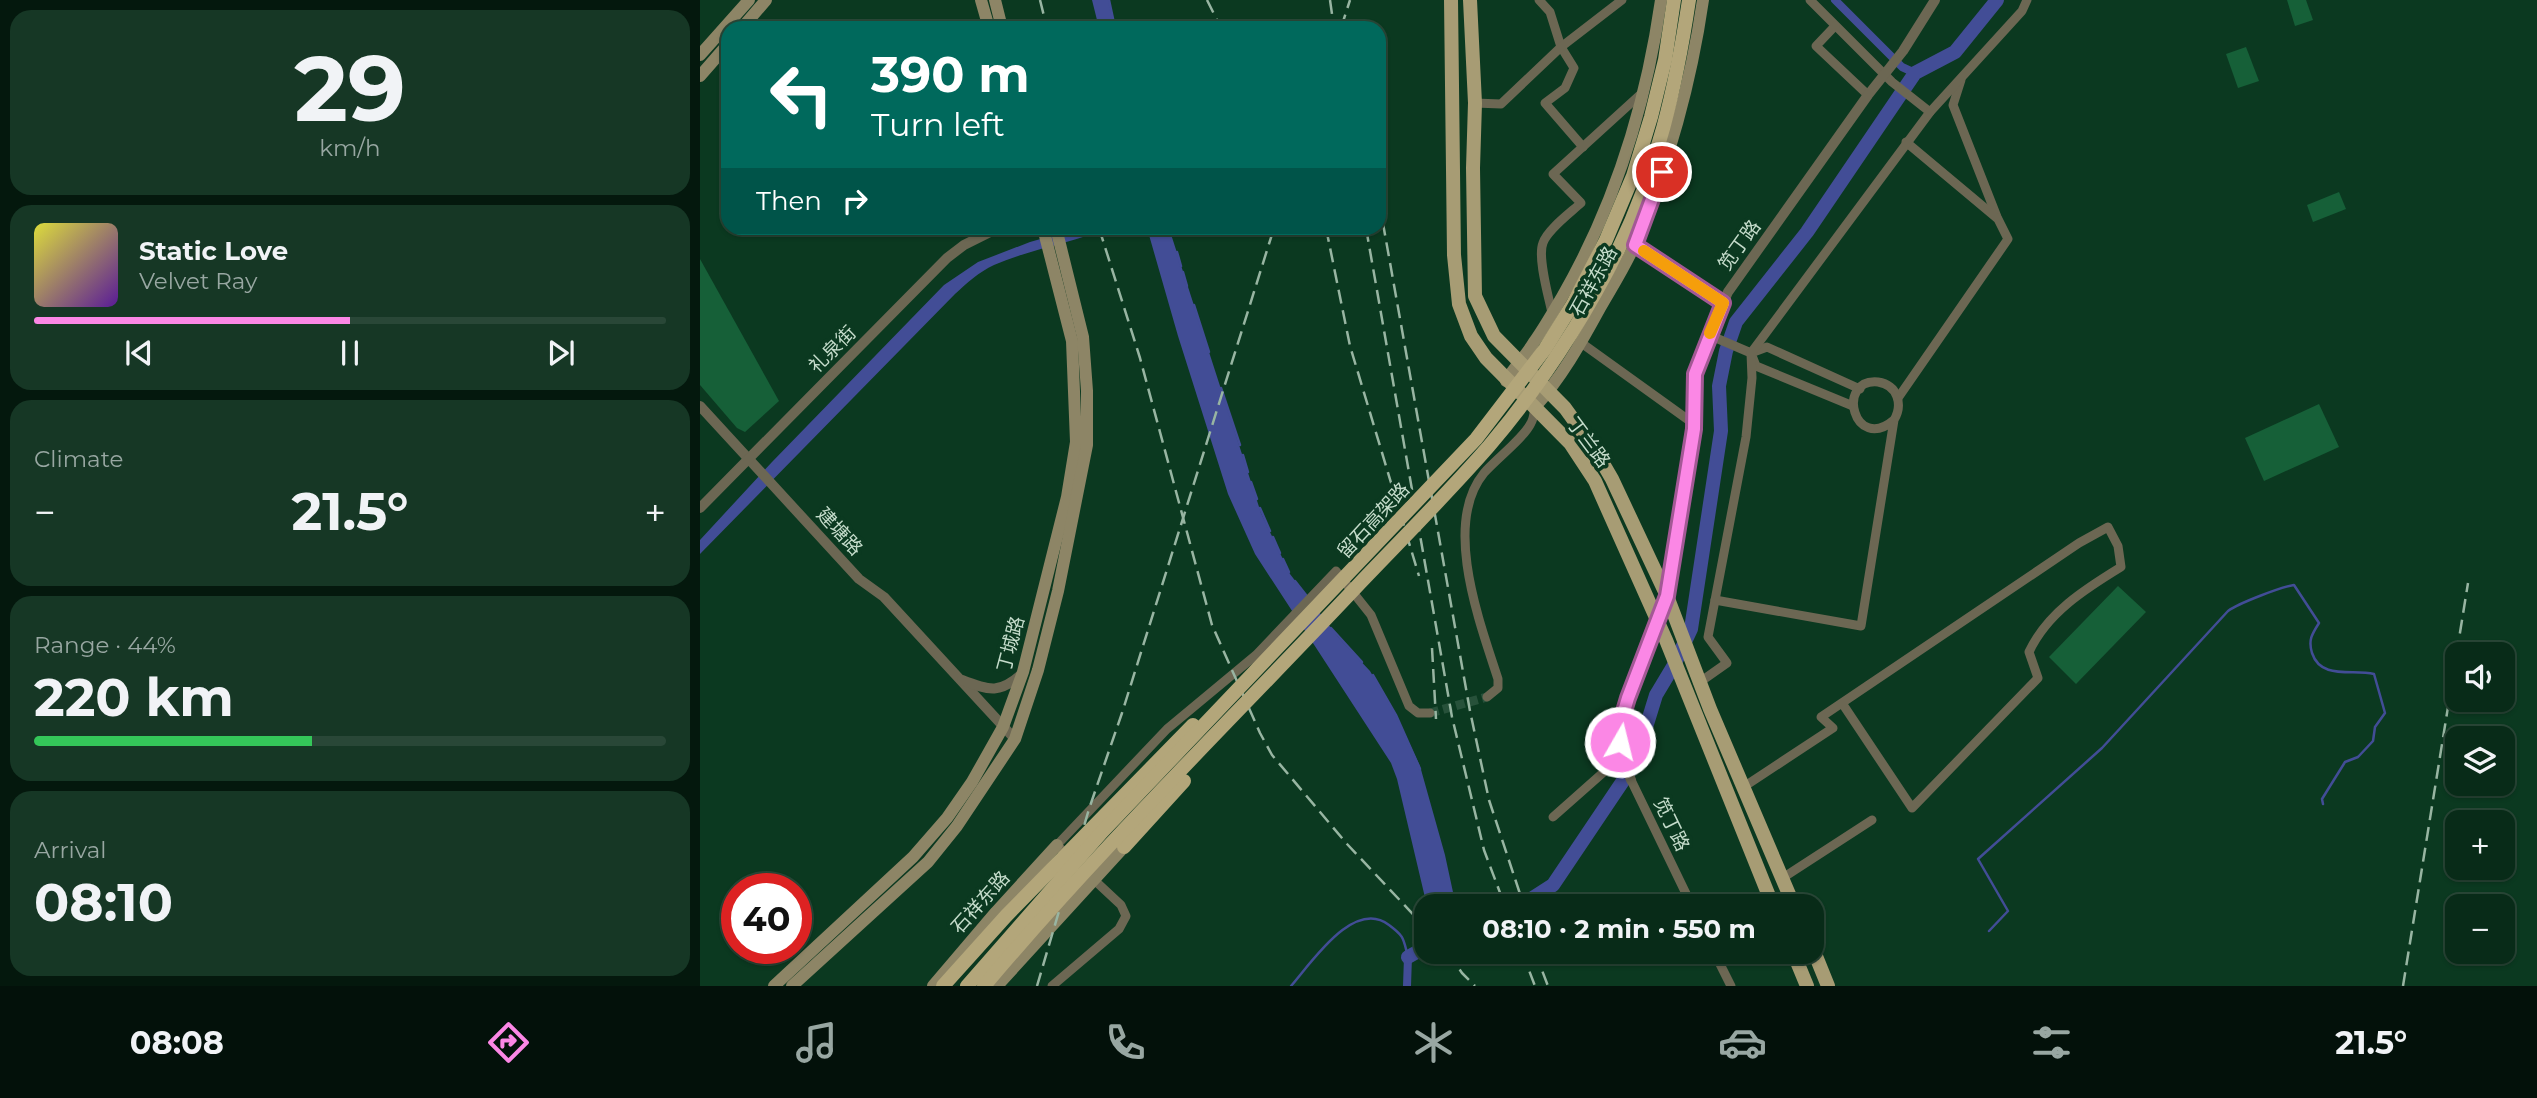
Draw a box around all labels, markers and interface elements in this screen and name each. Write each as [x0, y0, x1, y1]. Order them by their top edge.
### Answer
text: 29 [294, 33, 406, 144]
text: 390 m [871, 45, 1030, 104]
icon: left [756, 49, 847, 140]
text: Turn left [871, 105, 1005, 144]
text: km/h [319, 134, 381, 162]
pin [1632, 142, 1692, 202]
icon: arrive [1643, 153, 1681, 191]
icon: right [836, 182, 874, 220]
text: Then [756, 185, 822, 217]
street label: 笕丁路 [1713, 215, 1765, 275]
text: Static Love [139, 235, 288, 267]
street label: 石祥东路 [1565, 242, 1622, 320]
text: Velvet Ray [139, 267, 257, 295]
street label: 礼泉街 [804, 321, 861, 378]
icon: previous [120, 334, 158, 372]
icon: pause [331, 334, 369, 372]
icon: next [542, 334, 580, 372]
street label: 丁兰路 [1562, 413, 1615, 472]
text: Climate [34, 445, 123, 473]
street label: 留石高架路 [1333, 478, 1414, 563]
text: 21.5° [291, 480, 409, 543]
text: − [34, 489, 56, 536]
text: + [644, 489, 666, 536]
street label: 建塘路 [812, 503, 867, 560]
street label: 丁城路 [992, 614, 1029, 675]
text: Range · 44% [34, 631, 176, 659]
map controls [2445, 642, 2515, 964]
button: sound [2445, 642, 2515, 712]
text: 220 km [34, 666, 234, 729]
position arrow [1583, 705, 1657, 779]
button: layers [2445, 726, 2515, 796]
street label: 笕丁路 [1649, 794, 1694, 855]
button: + [2445, 810, 2515, 880]
text: Arrival [34, 836, 107, 864]
street label: 石祥东路 [946, 866, 1014, 938]
text: 08:10 [34, 871, 173, 934]
speed limit sign: 40 [721, 873, 812, 964]
button: − [2445, 894, 2515, 964]
text: 08:10 · 2 min · 550 m [1482, 913, 1756, 945]
icon: directions [484, 1018, 533, 1067]
icon: music [792, 1018, 841, 1067]
icon: phone [1101, 1018, 1150, 1067]
icon: climate [1409, 1018, 1458, 1067]
icon: car [1718, 1018, 1767, 1067]
icon: filters [2027, 1018, 2076, 1067]
text: 08:08 [130, 1023, 224, 1062]
text: 21.5° [2335, 1023, 2407, 1062]

